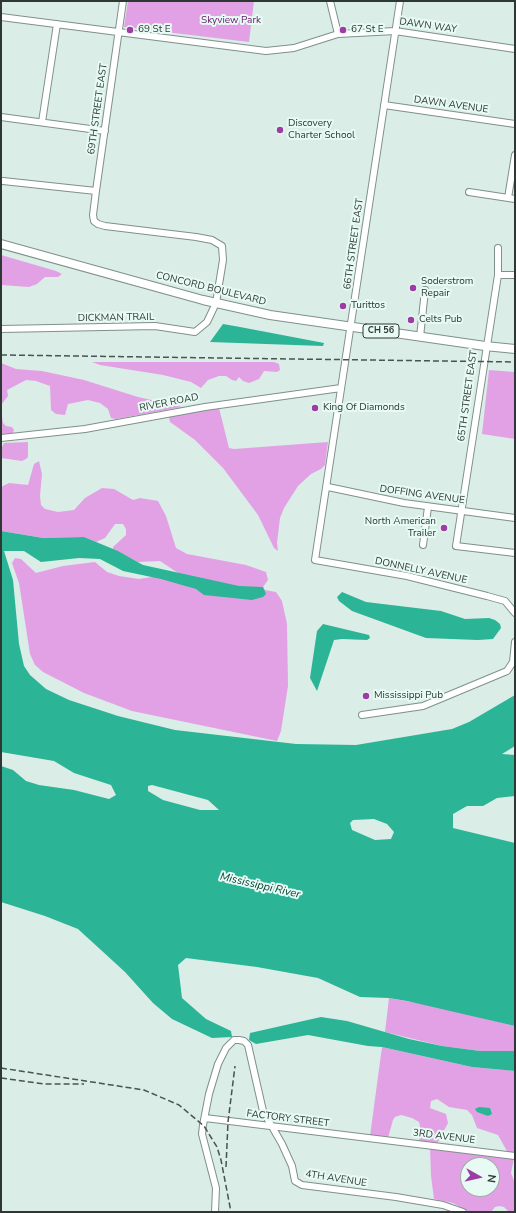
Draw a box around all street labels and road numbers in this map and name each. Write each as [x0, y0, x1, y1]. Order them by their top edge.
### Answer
street label: DAWN WAY [398, 16, 458, 36]
street label: 69TH STREET EAST [86, 63, 110, 155]
street label: DAWN AVENUE [413, 94, 489, 116]
street label: 66TH STREET EAST [342, 198, 366, 290]
street label: CONCORD BOULEVARD [155, 269, 267, 309]
street label: DICKMAN TRAIL [78, 311, 154, 325]
road number: CH 56 [363, 324, 399, 338]
street label: 65TH STREET EAST [456, 350, 480, 442]
street label: RIVER ROAD [138, 391, 200, 415]
street label: DOFFING AVENUE [379, 483, 465, 507]
street label: DONNELLY AVENUE [374, 555, 468, 587]
street label: FACTORY STREET [246, 1108, 330, 1130]
street label: 3RD AVENUE [412, 1127, 476, 1147]
street label: 4TH AVENUE [304, 1168, 368, 1190]

